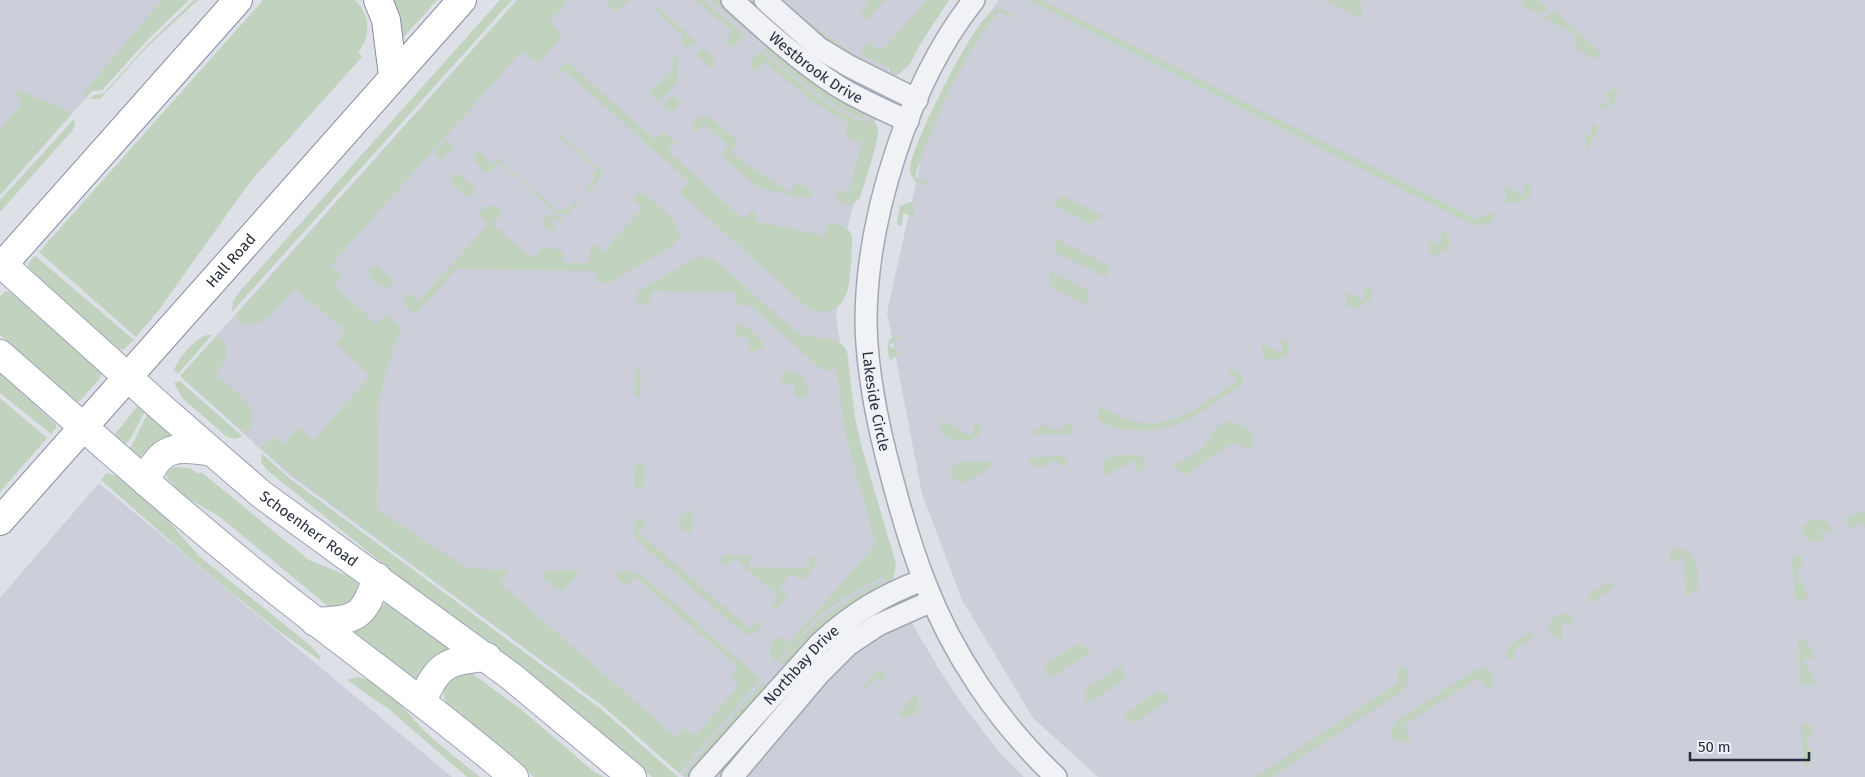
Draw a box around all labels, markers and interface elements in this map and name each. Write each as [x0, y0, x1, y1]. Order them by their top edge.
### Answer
street label: Westbrook Drive [765, 28, 866, 107]
street label: Hall Road [202, 230, 259, 291]
street label: Lakeside Circle [858, 351, 894, 453]
street label: Schoenherr Road [256, 487, 361, 571]
street label: Northbay Drive [760, 622, 843, 709]
scale bar [1690, 730, 1809, 762]
text: 50 m [1698, 738, 1731, 756]

